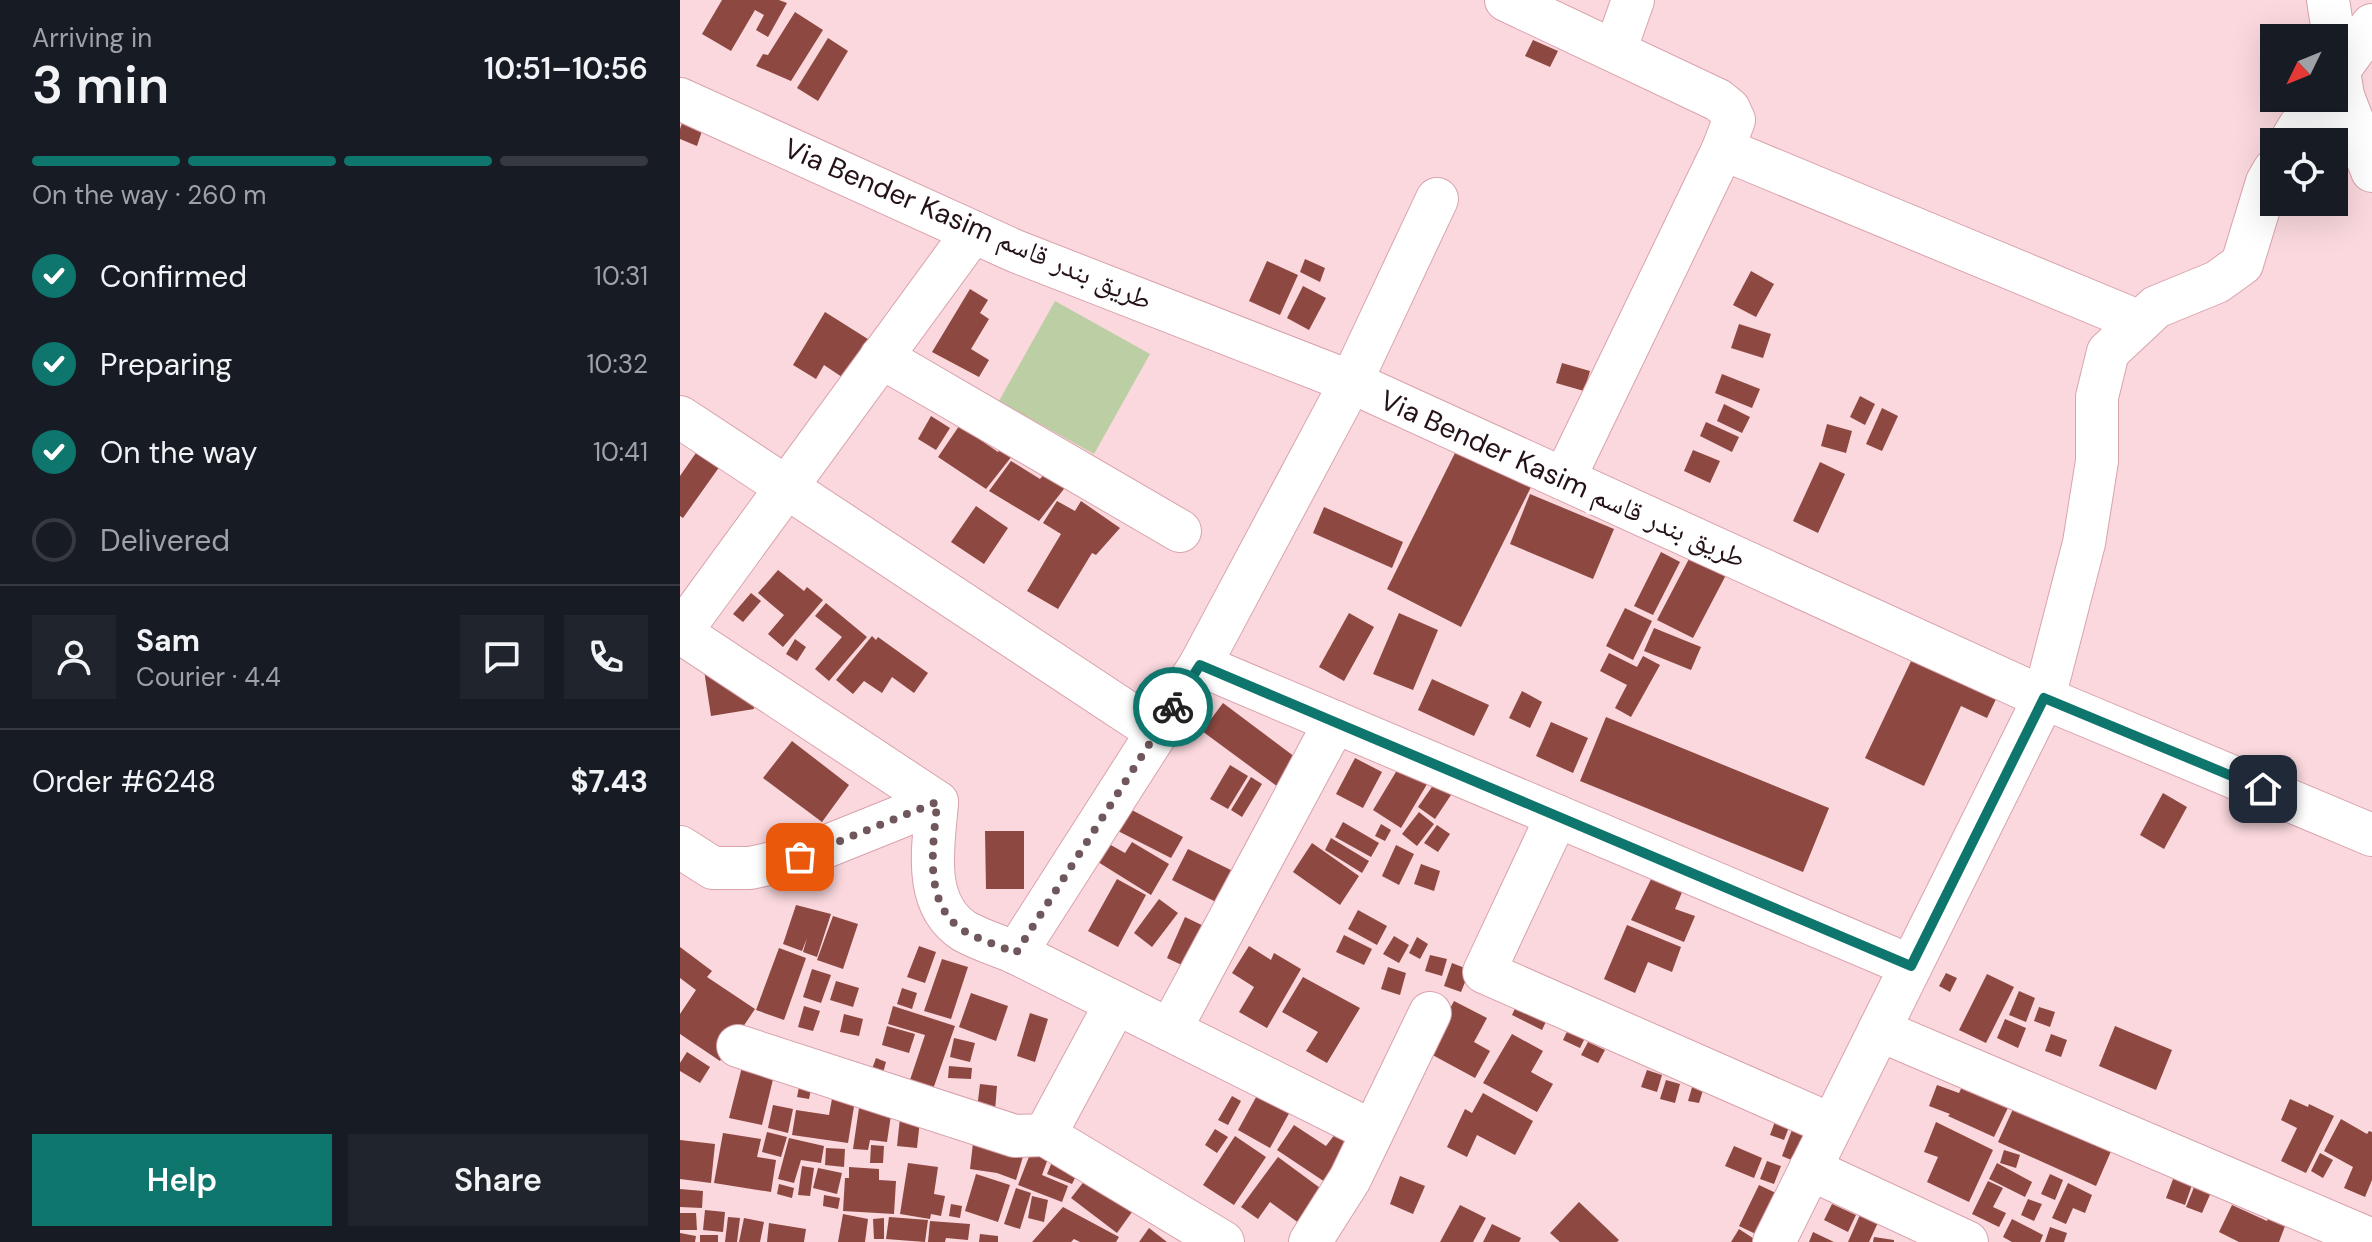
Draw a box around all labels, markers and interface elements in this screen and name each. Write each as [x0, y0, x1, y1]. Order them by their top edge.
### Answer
text: Arriving in [32, 21, 152, 55]
north arrow [2260, 24, 2348, 112]
map controls [2260, 24, 2348, 216]
text: 10:51–10:56 [484, 49, 648, 88]
text: 3 min [32, 51, 169, 119]
button: locate [2260, 128, 2348, 216]
street label: Via Bender Kasim طريق بندر قاسم [778, 129, 1158, 319]
text: On the way · 260 m [32, 178, 267, 212]
icon: check [32, 254, 76, 298]
text: Confirmed [100, 257, 247, 296]
text: 10:31 [594, 259, 648, 293]
icon: check [32, 342, 76, 386]
text: Preparing [100, 345, 232, 384]
text: 10:32 [587, 347, 648, 381]
street label: Via Bender Kasim طريق بندر قاسم [1374, 381, 1752, 577]
icon: check [32, 430, 76, 474]
text: On the way [100, 433, 257, 472]
text: 10:41 [593, 435, 648, 469]
text: Delivered [100, 521, 230, 560]
button: person [32, 615, 116, 699]
button: chat [460, 615, 544, 699]
button: phone [564, 615, 648, 699]
text: Sam [136, 621, 200, 660]
text: Courier · 4.4 [136, 660, 281, 694]
courier [1133, 667, 1213, 747]
icon: bike [1151, 685, 1195, 729]
pin [2229, 755, 2297, 823]
text: Order #6248 [32, 762, 216, 801]
text: $7.43 [570, 762, 648, 801]
icon: home [2241, 767, 2285, 811]
pin [766, 823, 834, 891]
icon: bag [778, 835, 822, 879]
button: Help [32, 1134, 332, 1226]
button: Share [348, 1134, 648, 1226]

